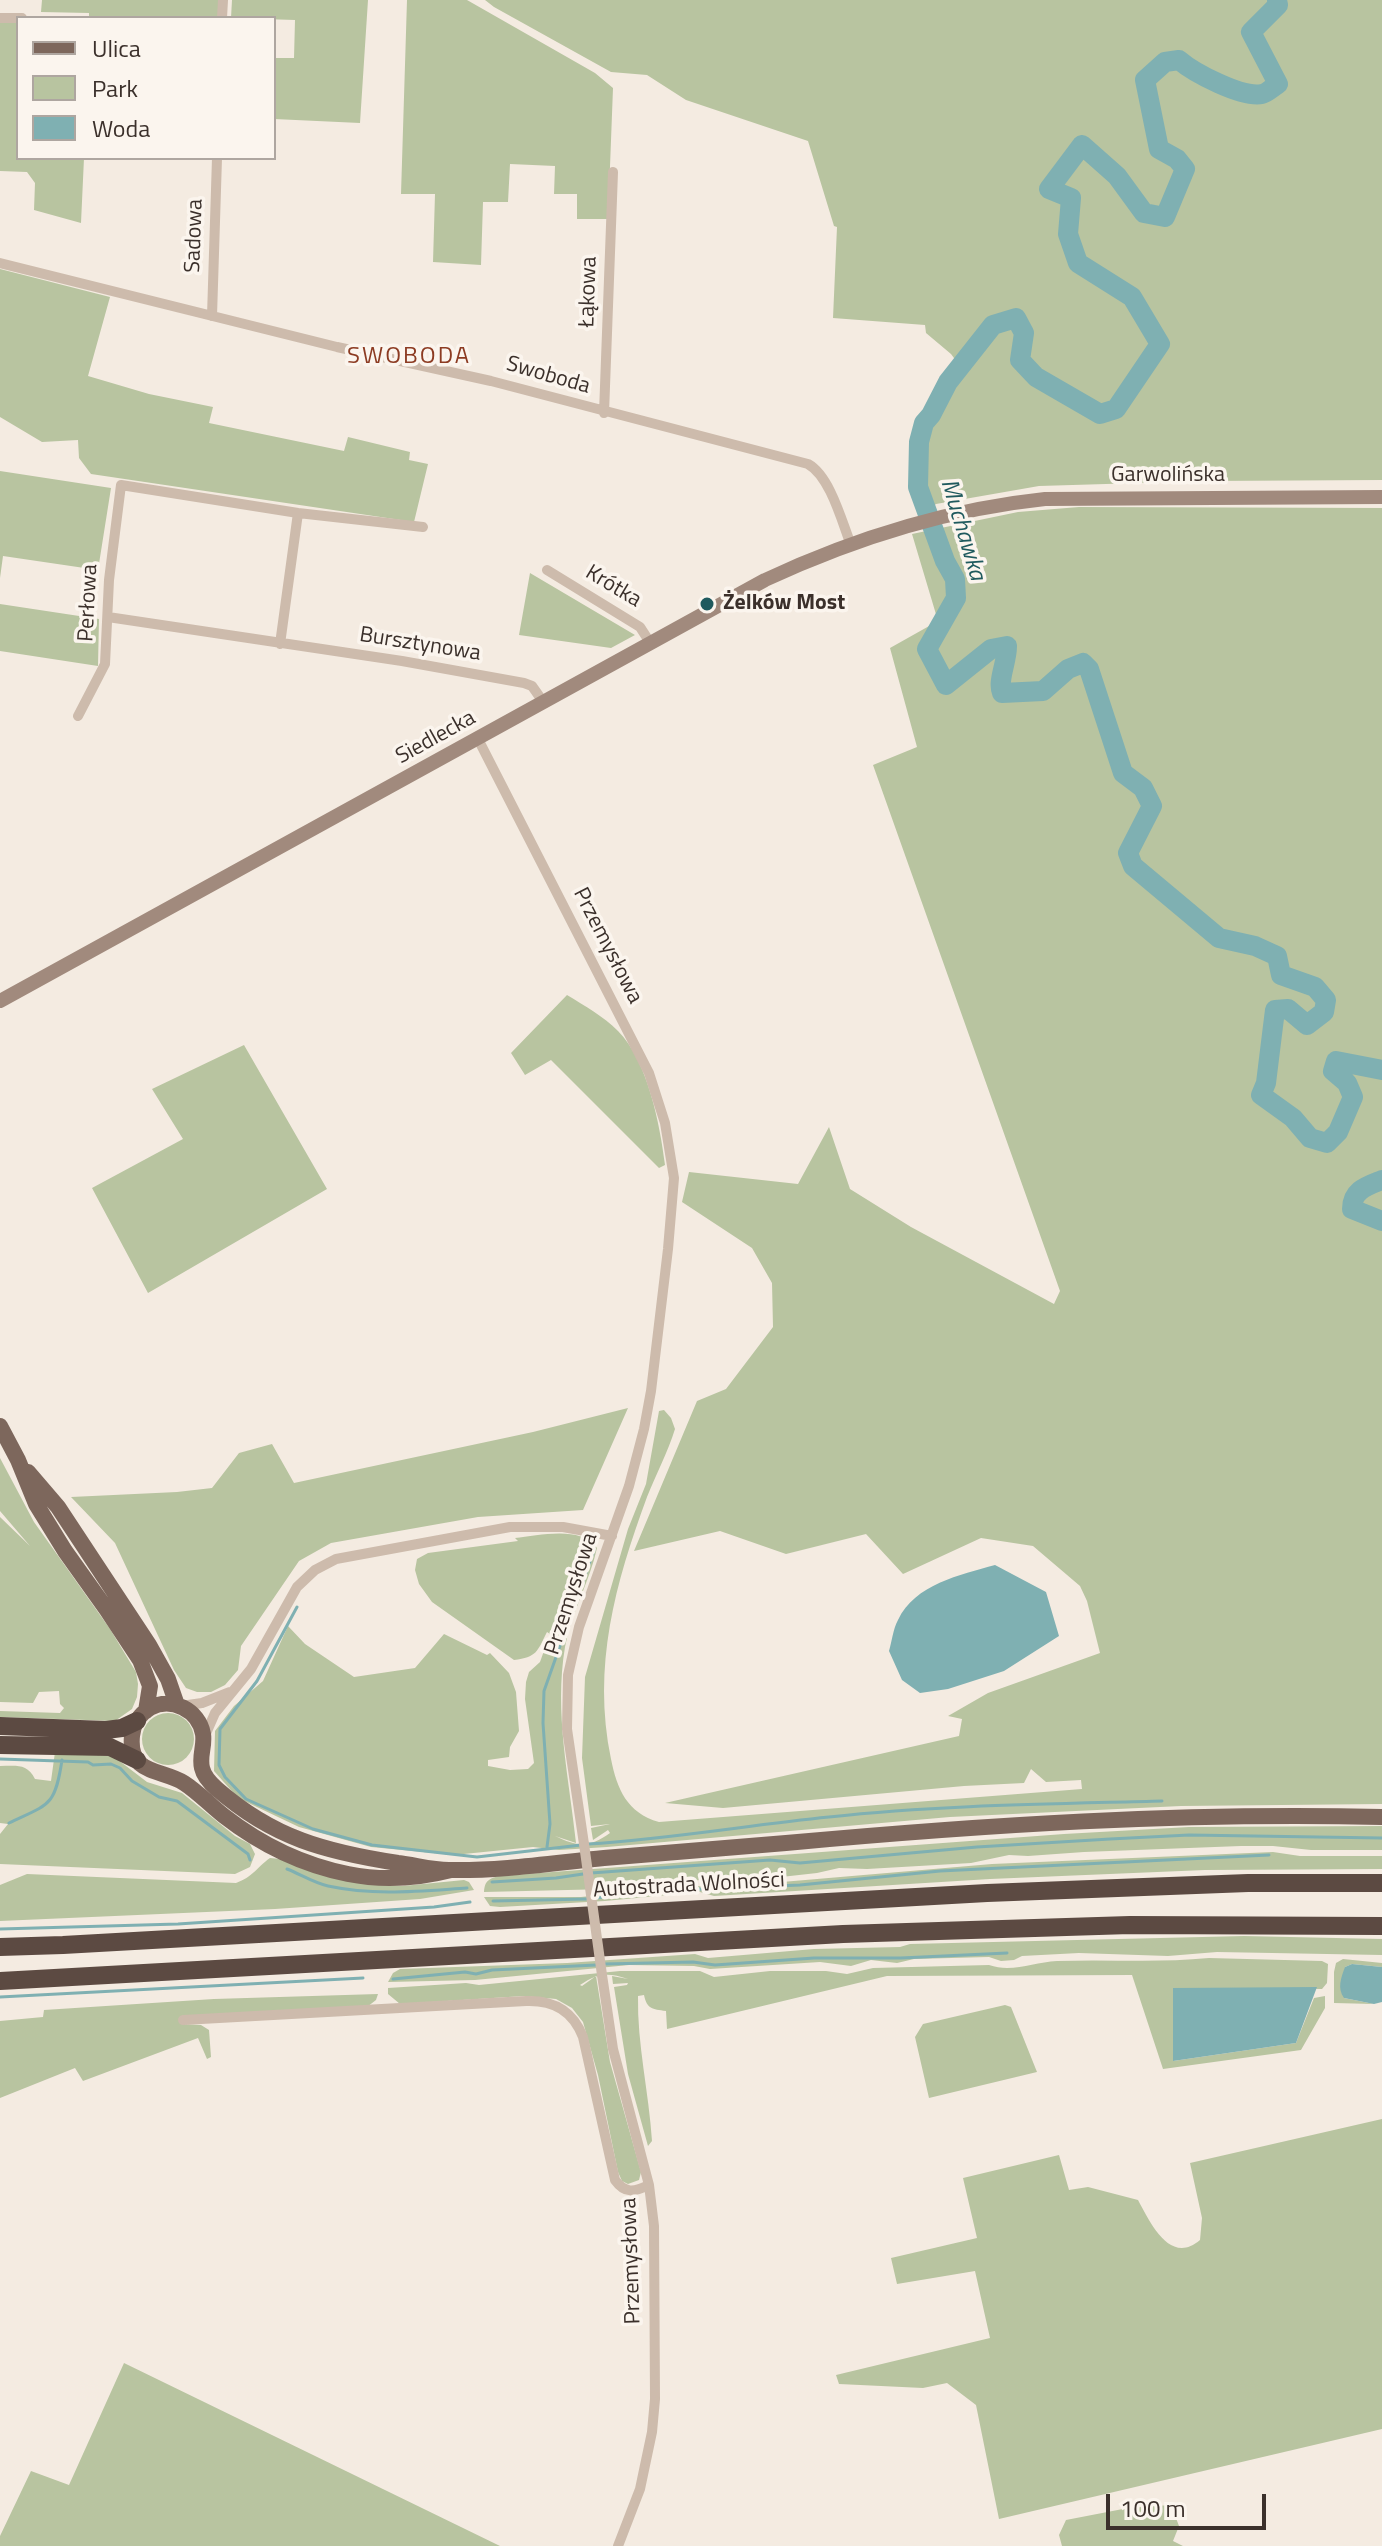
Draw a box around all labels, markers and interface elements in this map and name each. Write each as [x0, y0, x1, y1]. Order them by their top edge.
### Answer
legend [16, 16, 276, 160]
text: Ulica [92, 30, 141, 66]
text: Park [92, 70, 138, 106]
text: Woda [92, 110, 150, 146]
street label: Sadowa [181, 199, 209, 273]
street label: Łąkowa [575, 256, 603, 328]
district label: SWOBODA [347, 343, 471, 371]
street label: Swoboda [503, 351, 593, 401]
street label: Garwolińska [1111, 463, 1225, 489]
water label: Muchawka [933, 476, 991, 584]
street label: Krótka [580, 560, 646, 614]
street label: Perłowa [74, 564, 104, 642]
place label: Żelków Most [723, 591, 845, 617]
marker: Żelków Most [698, 595, 716, 613]
street label: Bursztynowa [357, 622, 483, 668]
street label: Siedlecka [392, 705, 480, 771]
street label: Przemysłowa [566, 884, 648, 1008]
street label: Przemysłowa [540, 1530, 604, 1658]
street label: Autostrada Wolności [592, 1868, 786, 1904]
street label: Przemysłowa [617, 2197, 647, 2325]
scale bar [1110, 2478, 1270, 2528]
text: 100 m [1120, 2490, 1186, 2526]

